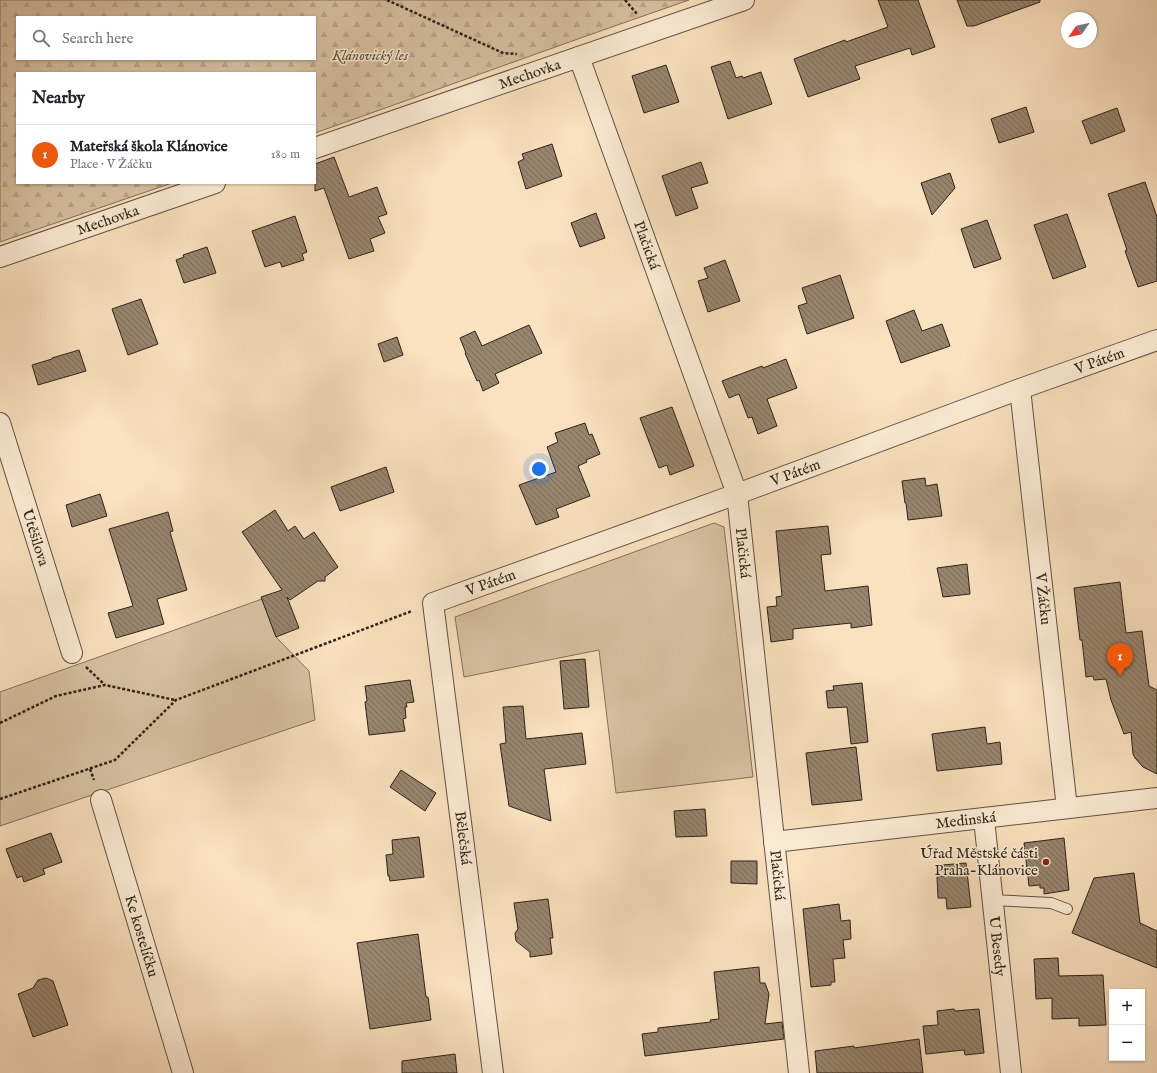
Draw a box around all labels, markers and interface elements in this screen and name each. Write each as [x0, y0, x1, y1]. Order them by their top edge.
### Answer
north arrow [1061, 12, 1097, 48]
search box [16, 16, 316, 60]
icon: search [30, 27, 52, 49]
text: Search here [62, 29, 133, 48]
park label: Klánovický les [331, 46, 409, 65]
street label: Mechovka [496, 54, 564, 93]
text: Nearby [32, 88, 85, 109]
text: Mateřská škola Klánovice [70, 137, 228, 156]
text: 1 [43, 146, 47, 163]
text: 180 m [271, 146, 300, 163]
text: Place · V Žáčku [70, 156, 152, 173]
street label: Mechovka [74, 200, 142, 239]
street label: Plačická [629, 218, 665, 273]
street label: V Pátém [1071, 343, 1127, 379]
street label: V Pátém [767, 454, 823, 491]
your location [529, 459, 549, 479]
street label: Utěšilova [18, 507, 54, 569]
street label: Plačická [731, 527, 756, 580]
street label: V Pátém [462, 565, 519, 600]
street label: V Žáčku [1031, 571, 1056, 626]
pin: 1 [1107, 643, 1133, 676]
street label: Medinská [935, 807, 997, 833]
street label: Bělečská [450, 810, 476, 866]
place label: Úřad Městské části Praha-Klánovice [920, 844, 1038, 880]
street label: Plačická [766, 849, 790, 902]
marker: Úřad Městské části Praha-Klánovice [1041, 857, 1051, 867]
street label: Ke kostelíčku [121, 893, 163, 979]
street label: U Besedy [985, 915, 1010, 978]
map controls [1109, 989, 1145, 1061]
button: + [1109, 989, 1145, 1025]
button: − [1109, 1025, 1145, 1061]

